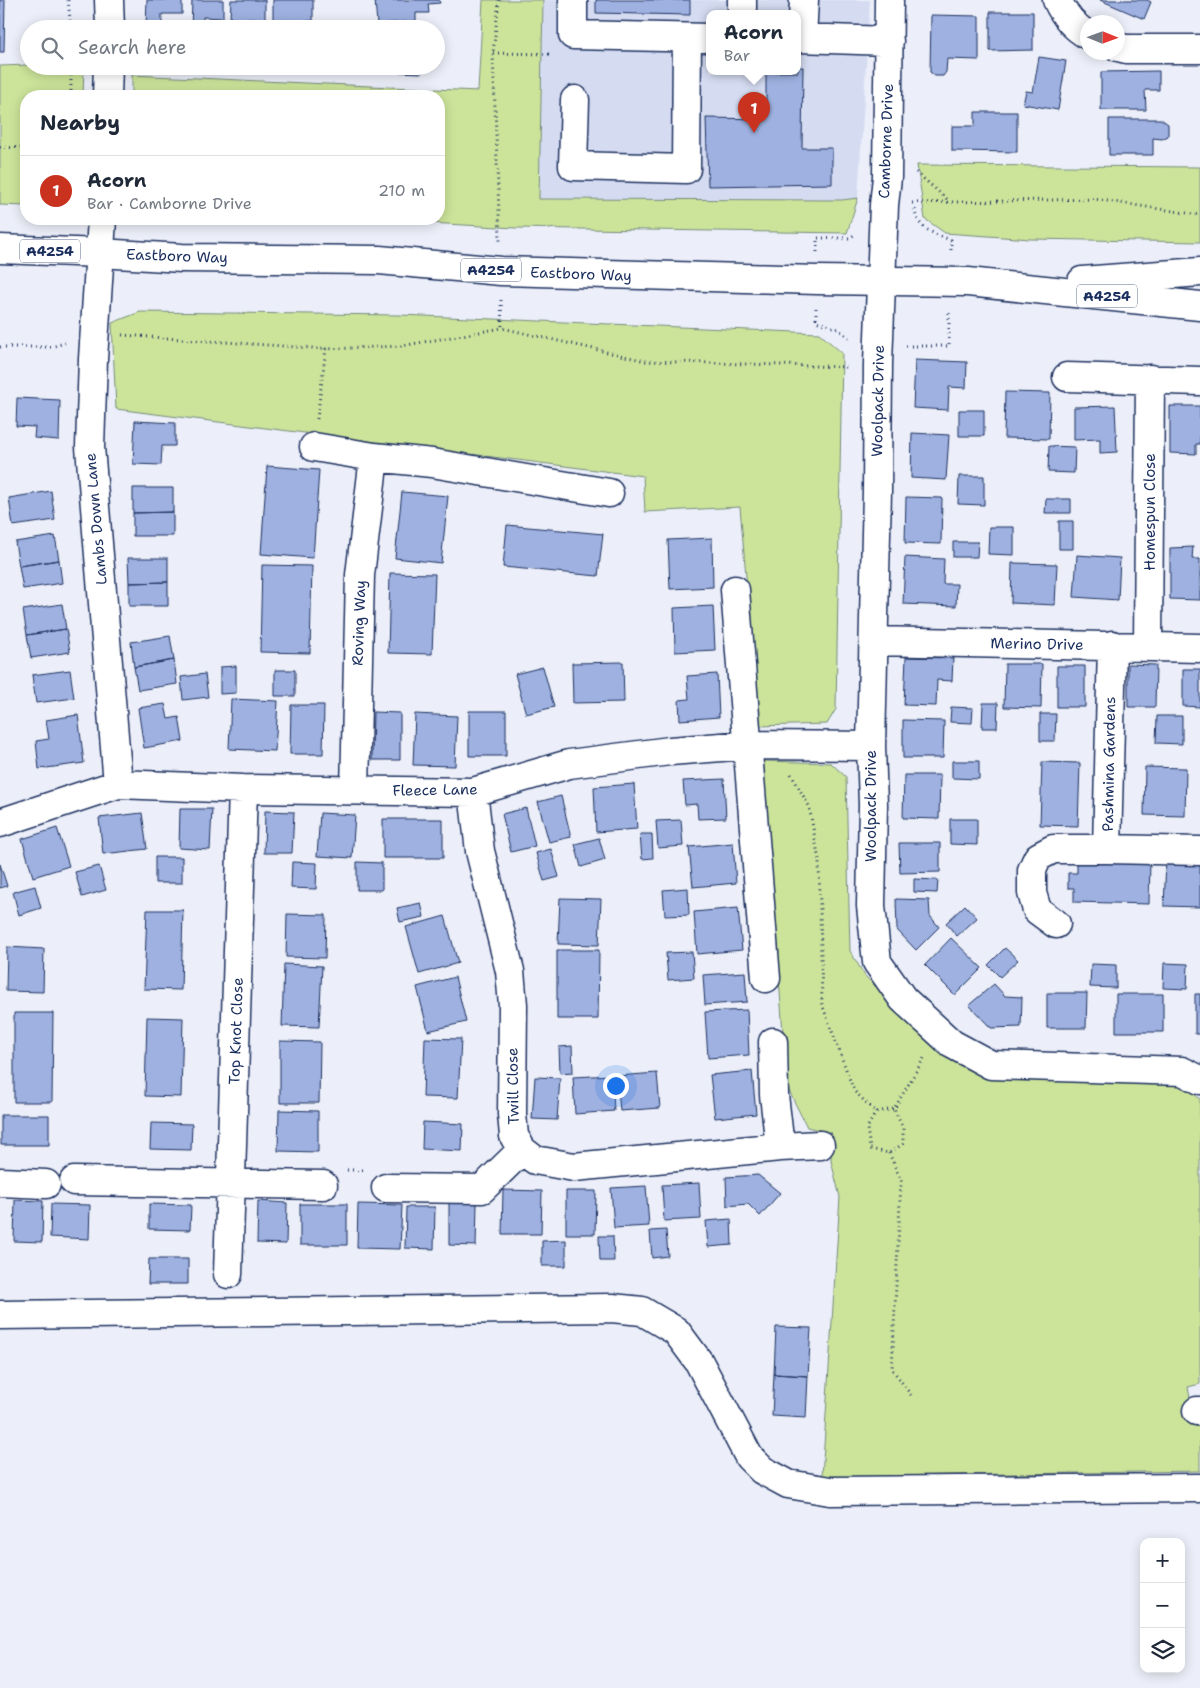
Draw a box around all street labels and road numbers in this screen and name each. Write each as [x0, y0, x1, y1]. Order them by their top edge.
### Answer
street label: Camborne Drive [874, 83, 898, 199]
road number: A4254 [20, 240, 80, 262]
street label: Eastboro Way [126, 244, 228, 268]
road number: A4254 [461, 258, 521, 282]
street label: Eastboro Way [530, 262, 632, 286]
road number: A4254 [1077, 284, 1137, 308]
street label: Woolpack Drive [867, 345, 889, 457]
street label: Lambs Down Lane [80, 452, 112, 586]
street label: Homespun Close [1140, 453, 1160, 571]
street label: Roving Way [348, 580, 370, 666]
street label: Merino Drive [990, 633, 1084, 655]
street label: Pashmina Gardens [1098, 696, 1120, 832]
street label: Woolpack Drive [861, 750, 881, 862]
street label: Fleece Lane [392, 779, 478, 801]
street label: Top Knot Close [224, 977, 248, 1085]
street label: Twill Close [502, 1047, 524, 1125]

